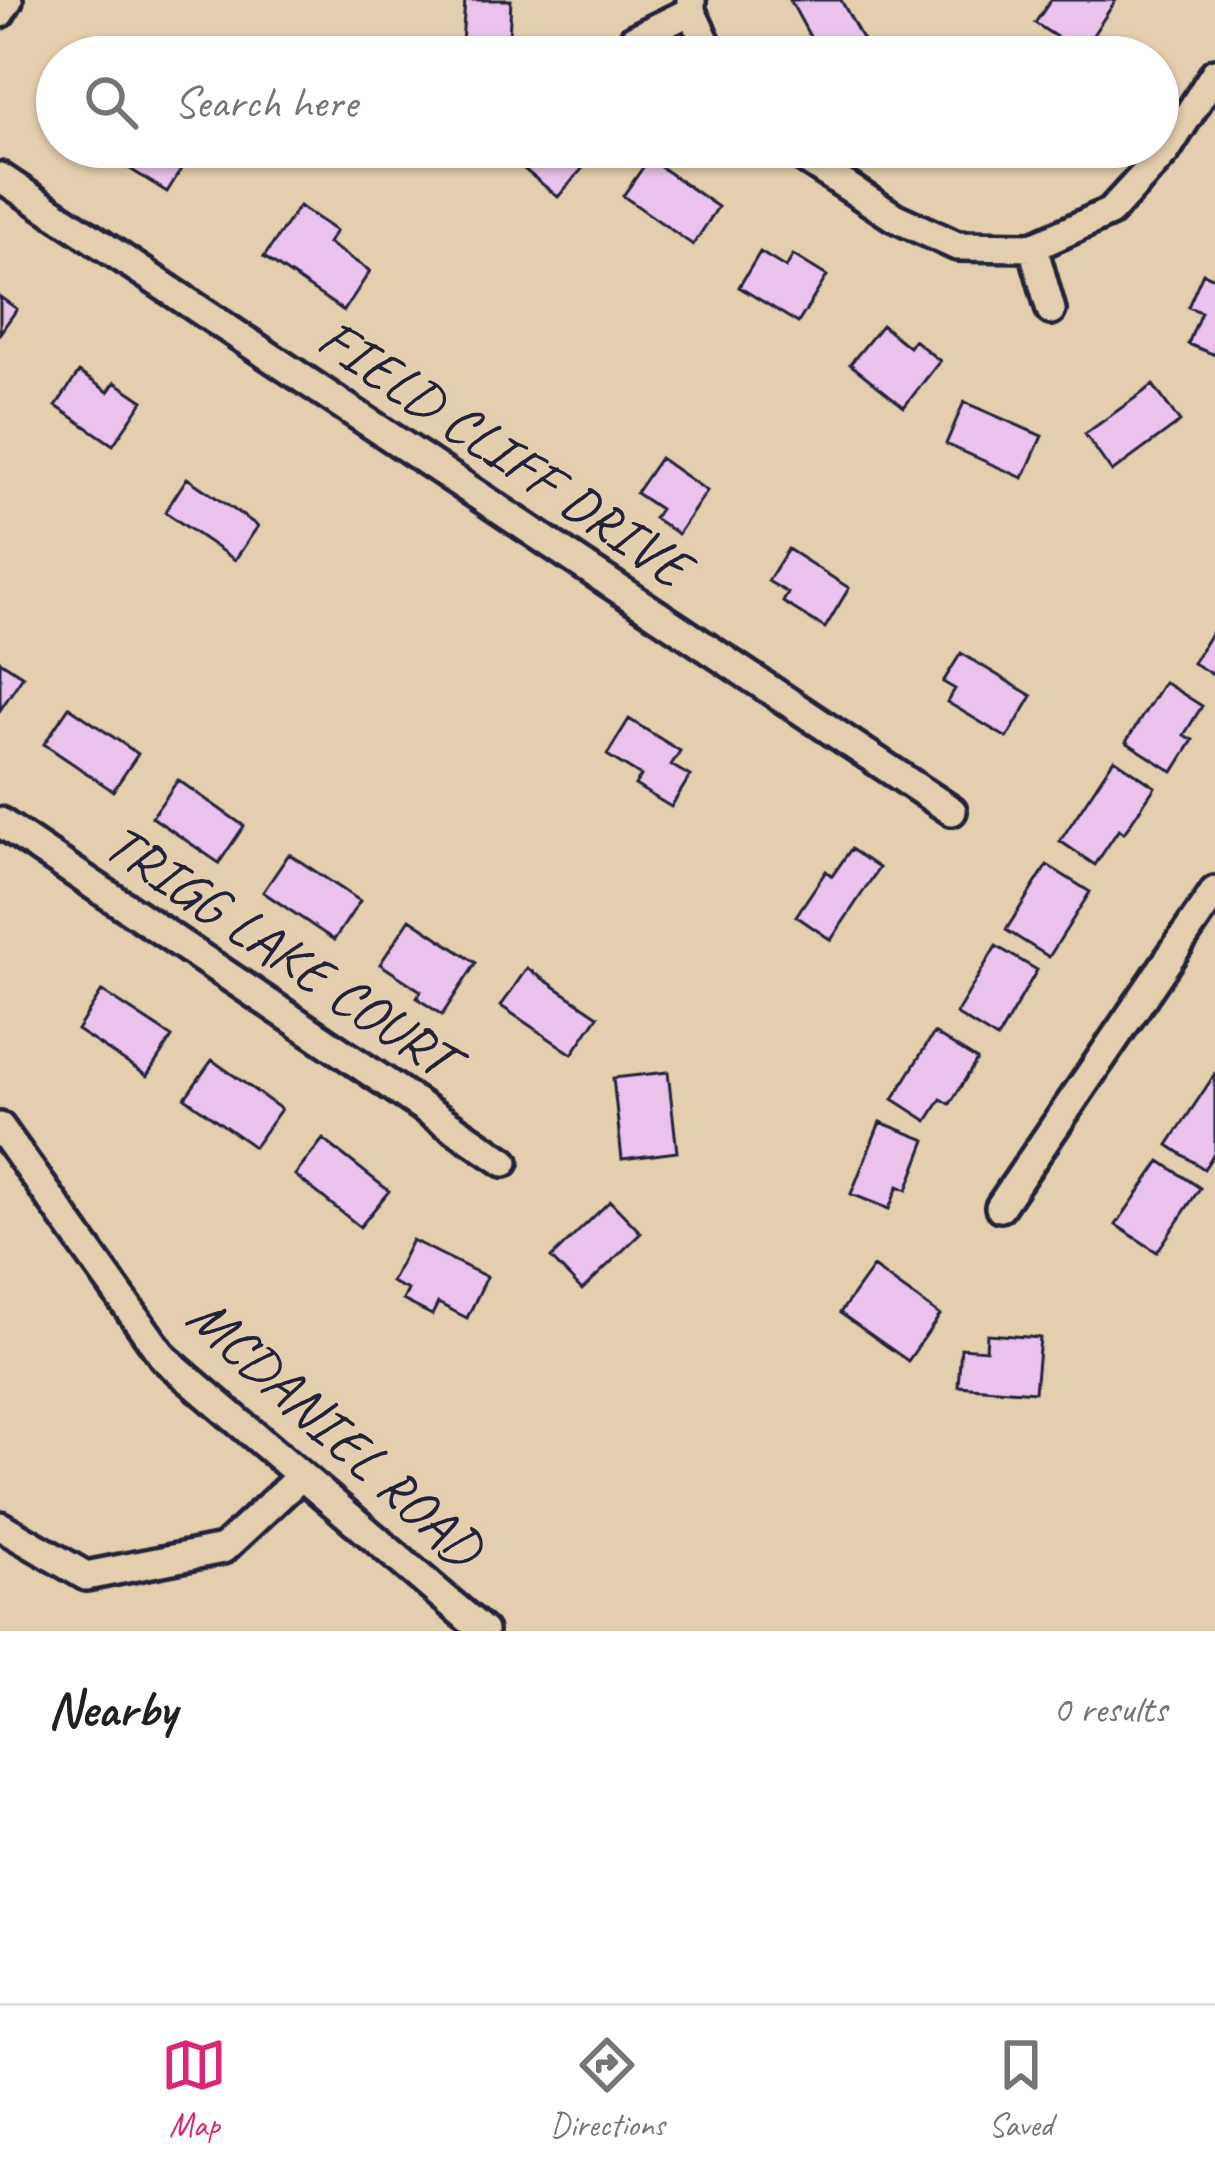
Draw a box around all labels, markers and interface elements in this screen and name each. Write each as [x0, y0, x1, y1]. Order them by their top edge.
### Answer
search box [36, 36, 1179, 168]
icon: search [78, 69, 144, 135]
text: Search here [174, 74, 357, 131]
street label: FIELD CLIFF DRIVE [305, 301, 709, 606]
street label: TRIGG LAKE COURT [91, 806, 480, 1101]
street label: MCDANIEL ROAD [173, 1280, 501, 1585]
text: Nearby [48, 1677, 176, 1741]
text: 0 results [1053, 1685, 1167, 1734]
tab: Map [161, 2032, 227, 2146]
tab: Directions [550, 2032, 665, 2146]
tab: Saved [988, 2032, 1054, 2146]

